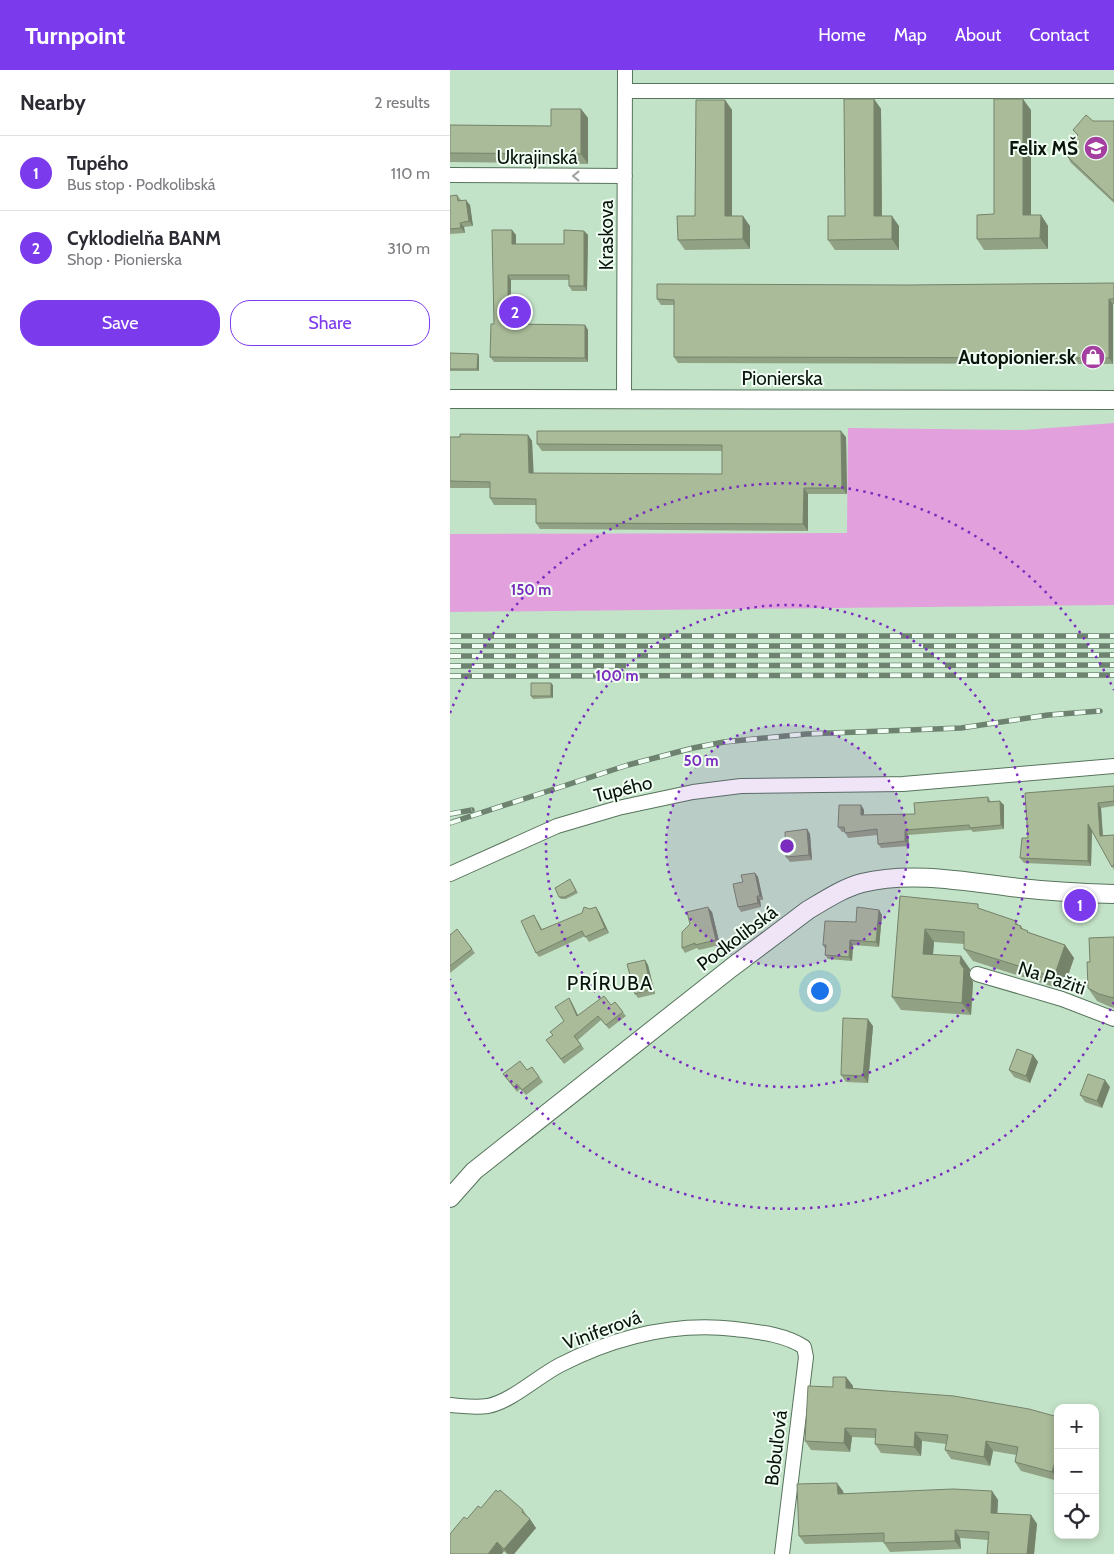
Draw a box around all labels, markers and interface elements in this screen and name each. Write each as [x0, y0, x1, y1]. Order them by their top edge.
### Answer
text: Turnpoint [25, 21, 125, 50]
text: Home [818, 24, 866, 46]
text: Map [894, 24, 927, 46]
text: About [955, 24, 1001, 46]
text: Contact [1029, 24, 1089, 46]
text: Nearby [20, 90, 86, 115]
text: 2 results [374, 93, 430, 112]
school or university icon: Felix MŠ [1083, 135, 1109, 161]
place label: Felix MŠ [1009, 136, 1078, 160]
street label: Ukrajinská [496, 146, 578, 169]
text: Tupého [67, 152, 128, 175]
text: 1 [33, 164, 39, 183]
text: 110 m [391, 164, 430, 183]
one-way arrow [572, 171, 580, 181]
text: Bus stop · Podkolibská [67, 175, 215, 194]
street label: Kraskova [595, 200, 618, 270]
text: Cyklodielňa BANM [67, 227, 221, 250]
text: 2 [32, 239, 40, 258]
text: 310 m [387, 239, 430, 258]
text: Shop · Pionierska [67, 250, 182, 269]
pin: 2 [499, 293, 531, 331]
button: Save [20, 300, 220, 346]
button: Share [230, 300, 430, 346]
shop icon: Autopionier.sk [1080, 344, 1106, 370]
place label: Autopionier.sk [958, 346, 1077, 369]
street label: Pionierska [741, 367, 823, 390]
text: 150 m [511, 581, 551, 599]
text: 100 m [595, 667, 639, 685]
text: 50 m [683, 752, 719, 770]
street label: Tupého [591, 771, 655, 807]
centre of rings [778, 837, 796, 855]
pin: 1 [1064, 886, 1096, 924]
street label: Podkolibská [692, 900, 782, 976]
street label: Na Pažiti [1015, 956, 1089, 1000]
district label: PRÍRUBA [567, 971, 653, 995]
your location [807, 978, 833, 1004]
street label: Viniferová [560, 1305, 644, 1355]
map controls [1054, 1404, 1099, 1539]
button: + [1054, 1404, 1099, 1449]
street label: Bobuľová [760, 1409, 792, 1487]
button: − [1054, 1449, 1099, 1494]
button: locate [1054, 1494, 1099, 1539]

